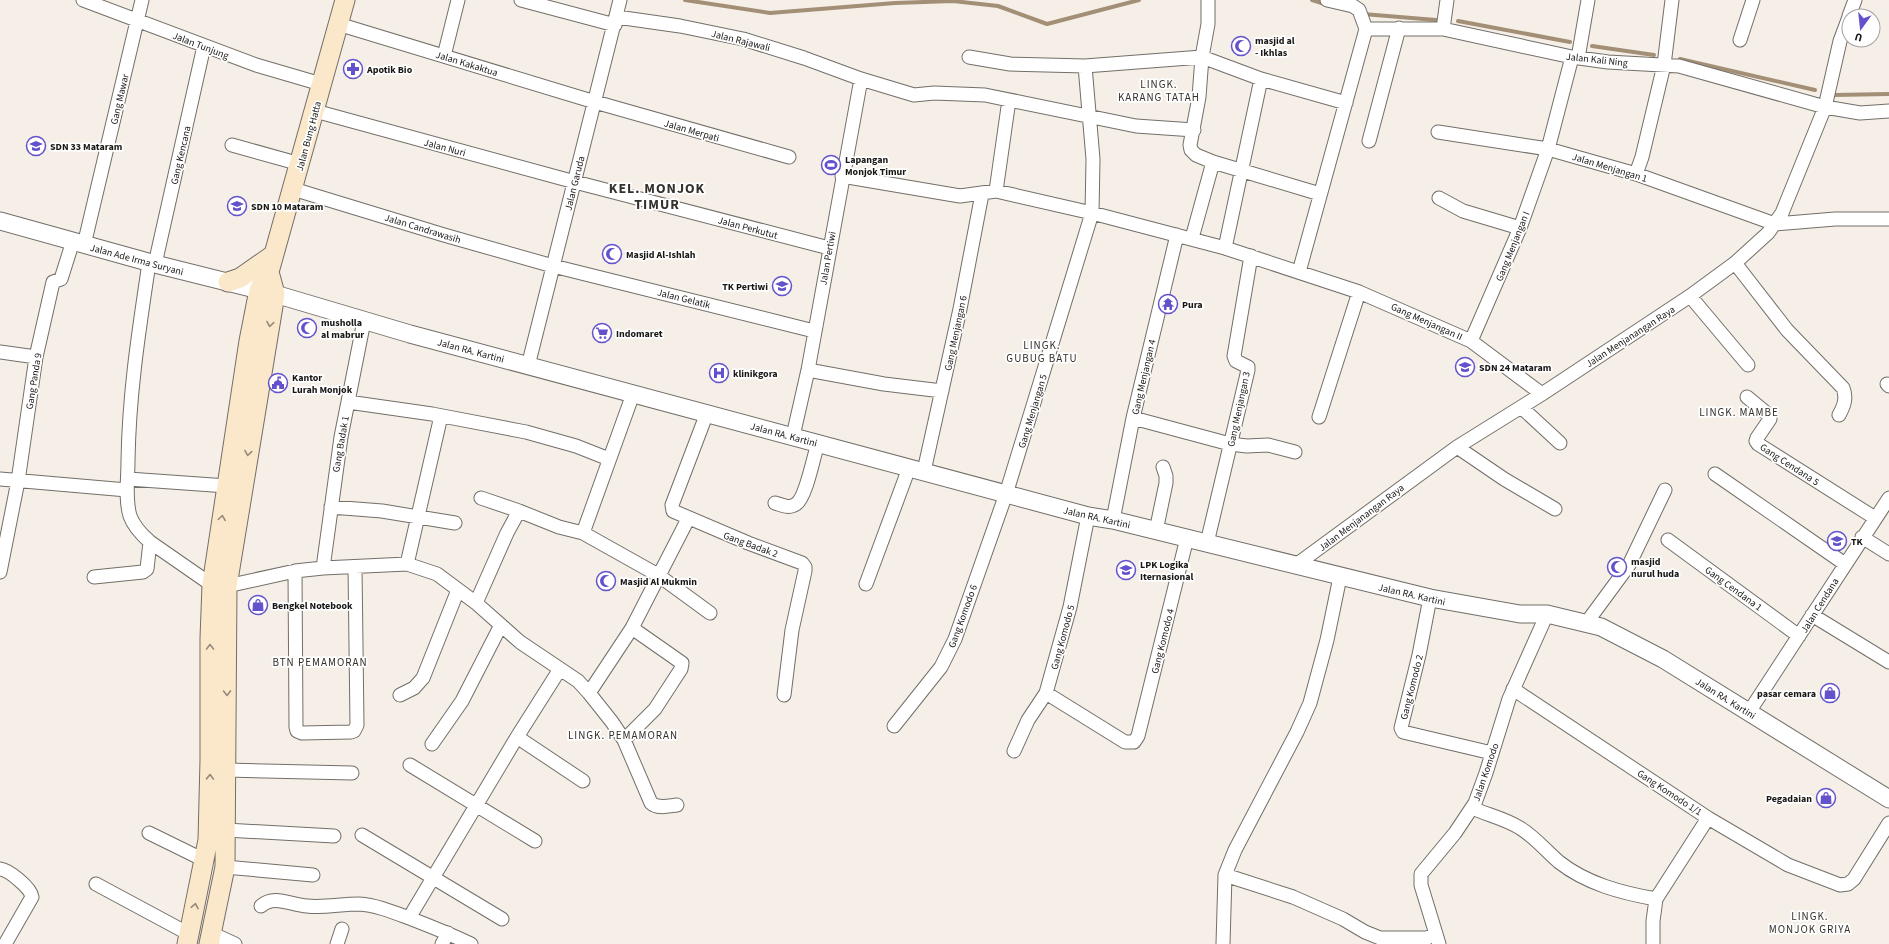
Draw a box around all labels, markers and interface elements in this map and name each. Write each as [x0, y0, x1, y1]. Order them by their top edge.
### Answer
north arrow [1841, 8, 1881, 48]
street label: Jalan Rajawali [710, 27, 772, 55]
street label: Jalan Tunjung [171, 29, 231, 63]
text: U [1853, 29, 1864, 45]
place label: masjid al - Ikhlas [1255, 34, 1295, 60]
mosque icon: masjid al - Ikhlas [1230, 35, 1252, 57]
street label: Jalan Kakaktua [434, 48, 499, 80]
street label: Jalan Kali Ning [1565, 50, 1629, 70]
pharmacy icon: Apotik Bio [342, 58, 364, 80]
place label: Apotik Bio [366, 63, 413, 77]
street label: Gang Mawar [107, 72, 133, 126]
district label: LINGK. KARANG TATAH [1118, 77, 1200, 105]
street label: Jalan Bung Hatta [293, 100, 325, 173]
street label: Jalan Merpati [663, 116, 721, 146]
street label: Gang Kencana [167, 124, 195, 186]
school or university icon: SDN 33 Mataram [25, 135, 47, 157]
street label: Jalan Nuri [422, 136, 467, 160]
place label: SDN 33 Mataram [50, 140, 122, 154]
street label: Jalan Menjangan 1 [1570, 150, 1649, 186]
place label: Lapangan Monjok Timur [845, 153, 906, 179]
sports icon: Lapangan Monjok Timur [820, 154, 842, 176]
street label: Jalan Garuda [561, 155, 588, 212]
district label: KEL. MONJOK TIMUR [609, 179, 705, 215]
school or university icon: SDN 10 Mataram [226, 195, 248, 217]
place label: SDN 10 Mataram [251, 200, 323, 214]
street label: Gang Menjangan I [1492, 209, 1533, 283]
street label: Jalan Candrawasih [383, 211, 463, 247]
street label: Jalan Perkutut [716, 213, 780, 243]
street label: Jalan Pertiwi [816, 230, 840, 286]
street label: Jalan Ade Irma Suryani [88, 241, 185, 279]
mosque icon: Masjid Al-Ishlah [601, 243, 623, 265]
place label: Masjid Al-Ishlah [626, 248, 696, 262]
school or university icon: TK Pertiwi [771, 275, 793, 297]
place label: TK Pertiwi [722, 280, 768, 294]
street label: Jalan Gelatik [656, 286, 712, 312]
temple icon: Pura [1157, 293, 1179, 315]
street label: Gang Menjangan 6 [941, 294, 971, 372]
place label: Pura [1182, 298, 1203, 312]
street label: Gang Menjangan II [1389, 300, 1465, 344]
street label: Jalan Menjanangan Raya [1583, 303, 1678, 371]
place label: musholla al mabrur [321, 316, 364, 342]
mosque icon: musholla al mabrur [296, 317, 318, 339]
one-way arrow [266, 321, 275, 327]
supermarket icon: Indomaret [591, 322, 613, 344]
place label: Indomaret [616, 327, 663, 341]
street label: Jalan RA. Kartini [436, 335, 506, 367]
district label: LINGK. GUBUG BATU [1006, 338, 1078, 366]
street label: Gang Menjangan 4 [1129, 338, 1159, 416]
street label: Gang Panda 9 [23, 352, 45, 410]
school or university icon: SDN 24 Mataram [1454, 356, 1476, 378]
place label: SDN 24 Mataram [1479, 361, 1551, 375]
hospital icon: klinikgora [708, 362, 730, 384]
place label: klinikgora [733, 367, 778, 381]
street label: Gang Menjangan 3 [1224, 370, 1254, 448]
place label: Kantor Lurah Monjok [292, 371, 353, 397]
public building icon: Kantor Lurah Monjok [267, 372, 289, 394]
street label: Gang Menjangan 5 [1015, 373, 1051, 450]
district label: LINGK. MAMBE [1699, 405, 1779, 420]
street label: Gang Badak 1 [329, 415, 353, 474]
street label: Jalan RA. Kartini [749, 419, 819, 451]
street label: Gang Cendana 5 [1757, 440, 1822, 489]
one-way arrow [244, 449, 253, 456]
street label: Jalan Menjanangan Raya [1316, 481, 1407, 555]
street label: Jalan RA. Kartini [1062, 503, 1132, 533]
one-way arrow [217, 515, 226, 521]
street label: Gang Badak 2 [721, 529, 780, 561]
school or university icon: TK [1826, 530, 1848, 552]
place label: TK [1851, 535, 1864, 549]
place label: masjid nurul huda [1631, 555, 1679, 581]
mosque icon: masjid nurul huda [1606, 556, 1628, 578]
place label: LPK Logika Iternasional [1140, 558, 1194, 584]
school or university icon: LPK Logika Iternasional [1115, 559, 1137, 581]
street label: Gang Cendana 1 [1702, 563, 1765, 614]
mosque icon: Masjid Al Mukmin [595, 570, 617, 592]
place label: Masjid Al Mukmin [620, 575, 697, 589]
street label: Jalan Cendana [1797, 575, 1842, 636]
street label: Jalan RA. Kartini [1377, 580, 1447, 610]
street label: Gang Komodo 6 [945, 583, 981, 650]
shop icon: Bengkel Notebook [247, 594, 269, 616]
place label: Bengkel Notebook [272, 599, 353, 613]
street label: Gang Komodo 5 [1048, 603, 1078, 671]
street label: Gang Komodo 4 [1148, 607, 1178, 675]
one-way arrow [206, 644, 214, 650]
street label: Gang Komodo 2 [1397, 653, 1427, 721]
district label: BTN PEMAMORAN [272, 655, 368, 670]
street label: Jalan RA. Kartini [1693, 675, 1758, 723]
shop icon: pasar cemara [1819, 682, 1841, 704]
place label: pasar cemara [1757, 687, 1816, 701]
one-way arrow [223, 690, 231, 696]
district label: LINGK. PEMAMORAN [568, 728, 678, 743]
street label: Jalan Komodo [1469, 741, 1502, 803]
street label: Gang Komodo 1/1 [1634, 767, 1705, 819]
one-way arrow [206, 774, 214, 780]
shop icon: Pegadaian [1815, 787, 1837, 809]
place label: Pegadaian [1766, 792, 1812, 806]
one-way arrow [191, 903, 199, 909]
district label: LINGK. MONJOK GRIYA [1769, 909, 1851, 937]

